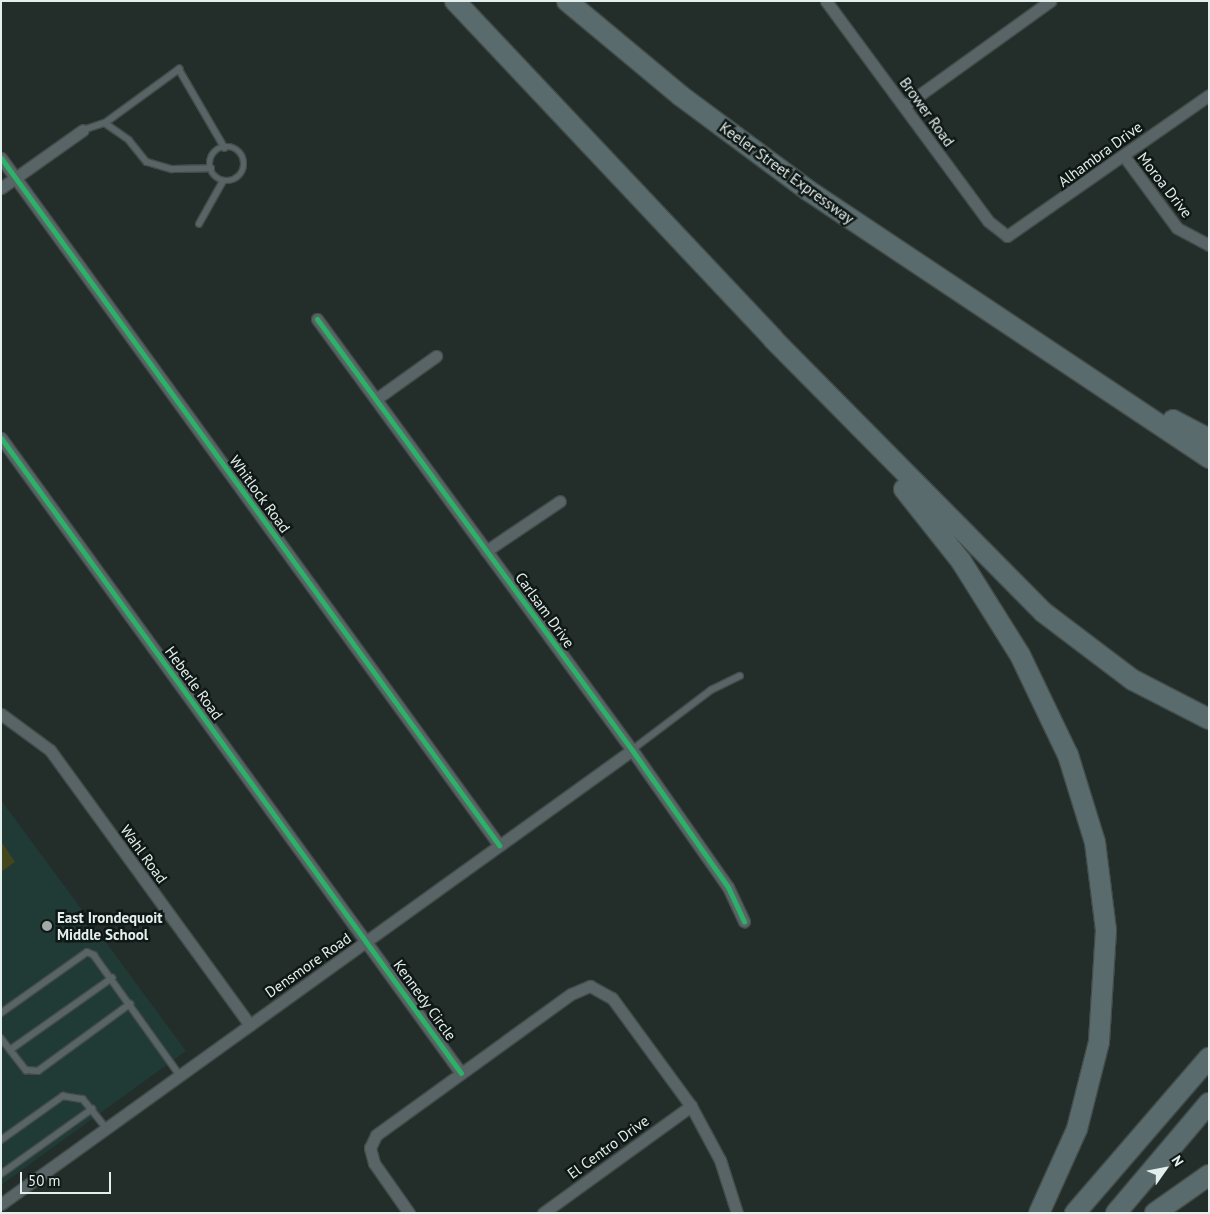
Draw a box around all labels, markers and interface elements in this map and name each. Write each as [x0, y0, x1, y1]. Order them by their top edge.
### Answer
street label: Brower Road [896, 74, 958, 150]
street label: Keeler Street Expressway [716, 118, 858, 228]
street label: Alhambra Drive [1055, 118, 1145, 190]
street label: Moroa Drive [1134, 149, 1196, 221]
street label: Whitlock Road [226, 452, 294, 536]
street label: Carlsam Drive [512, 569, 578, 651]
street label: Heberle Road [161, 643, 227, 723]
street label: Wahl Road [117, 821, 171, 887]
place label: East Irondequoit Middle School [57, 908, 162, 943]
marker: East Irondequoit Middle School [41, 920, 53, 932]
street label: Densmore Road [262, 929, 354, 1001]
street label: Kennedy Circle [390, 956, 460, 1044]
street label: El Centro Drive [564, 1111, 652, 1183]
north arrow [1140, 1144, 1190, 1194]
text: N [1168, 1152, 1188, 1170]
scale bar [22, 1162, 114, 1194]
text: 50 m [28, 1171, 61, 1190]

